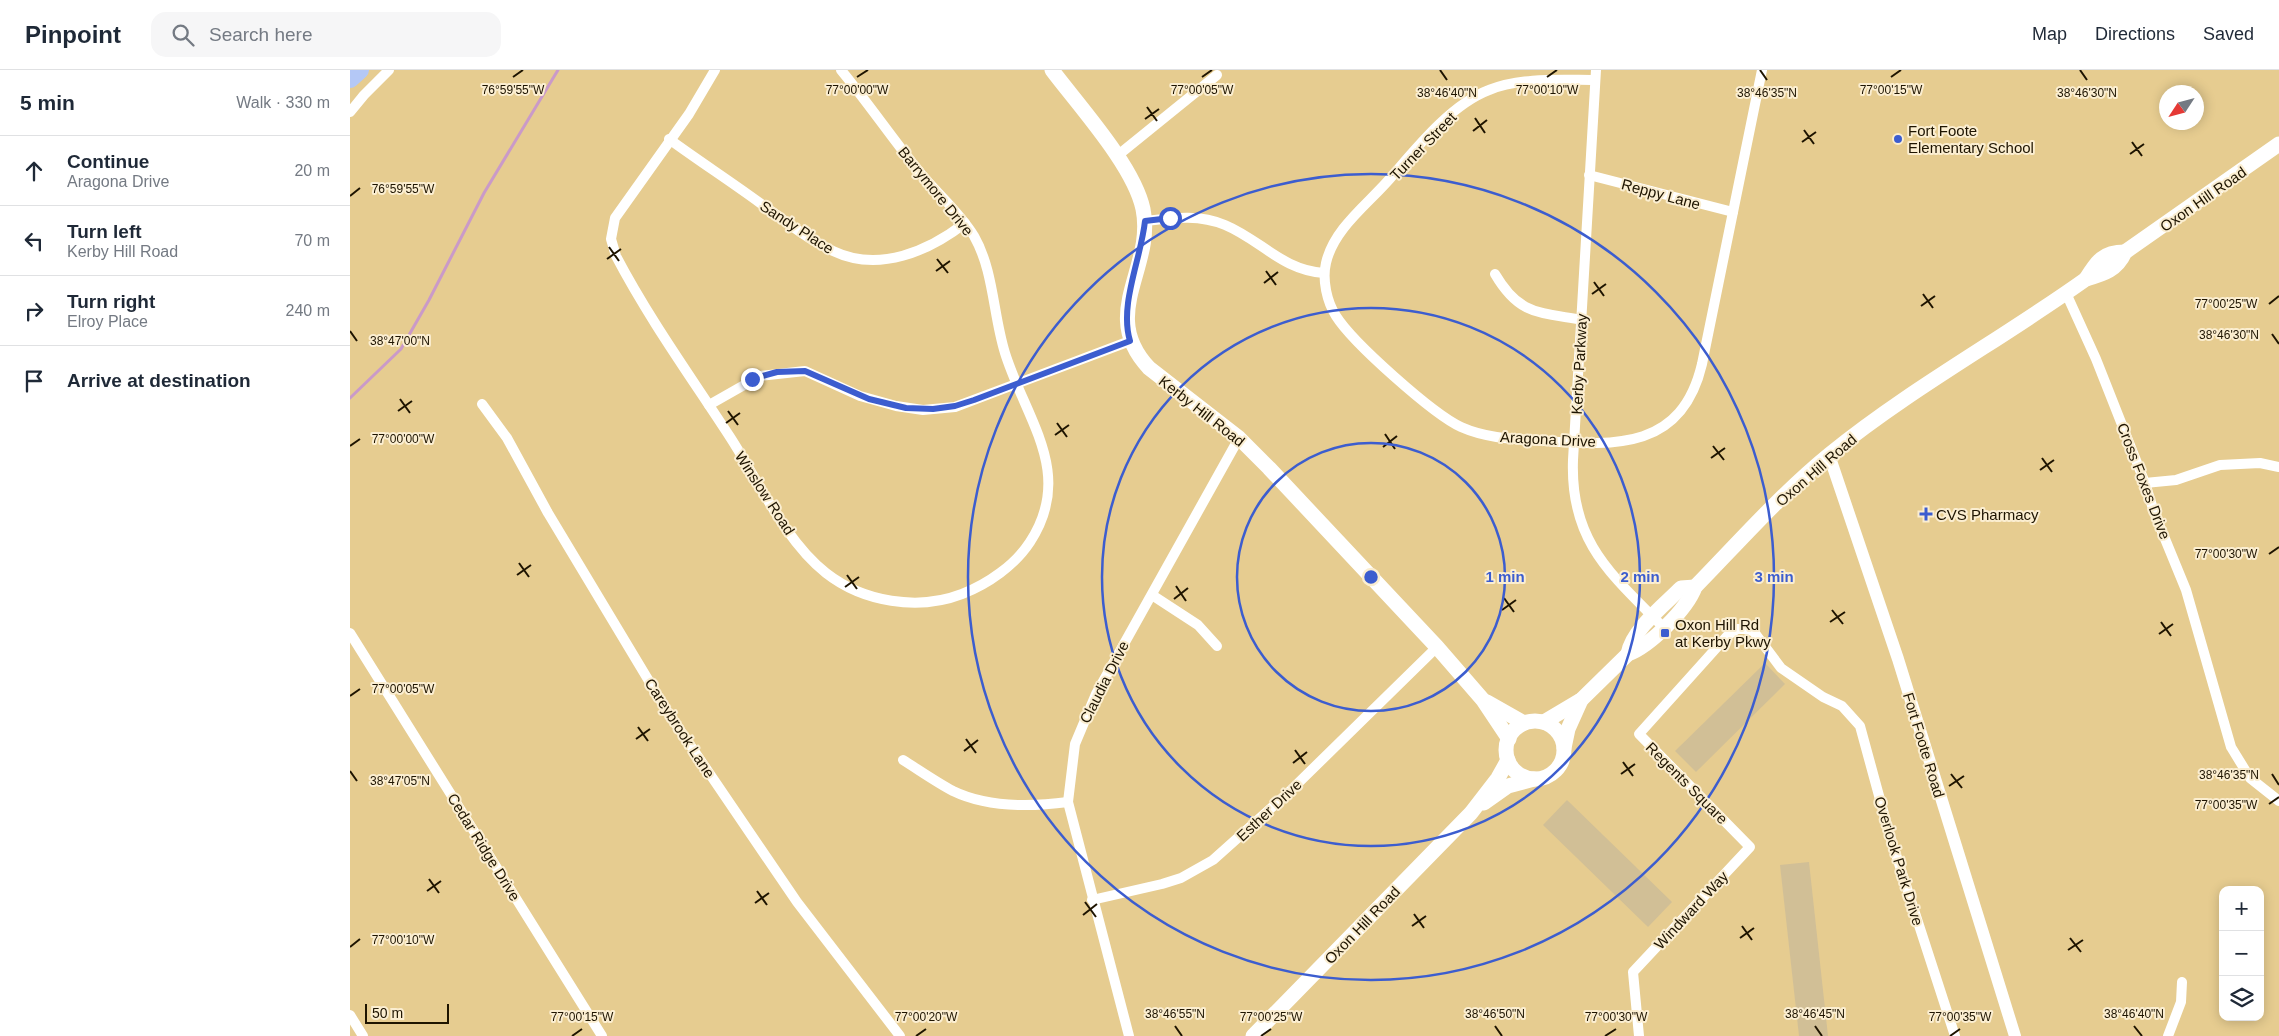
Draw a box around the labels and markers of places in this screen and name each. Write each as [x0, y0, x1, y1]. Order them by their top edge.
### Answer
place label: Fort Foote Elementary School [1908, 122, 2034, 156]
marker: Fort Foote Elementary School [1892, 133, 1904, 145]
place label: CVS Pharmacy [1936, 506, 2039, 523]
marker: CVS Pharmacy [1920, 508, 1932, 520]
centre of rings [1362, 568, 1380, 586]
place label: Oxon Hill Rd at Kerby Pkwy [1675, 616, 1771, 650]
marker: Oxon Hill Rd at Kerby Pkwy [1659, 627, 1671, 639]

